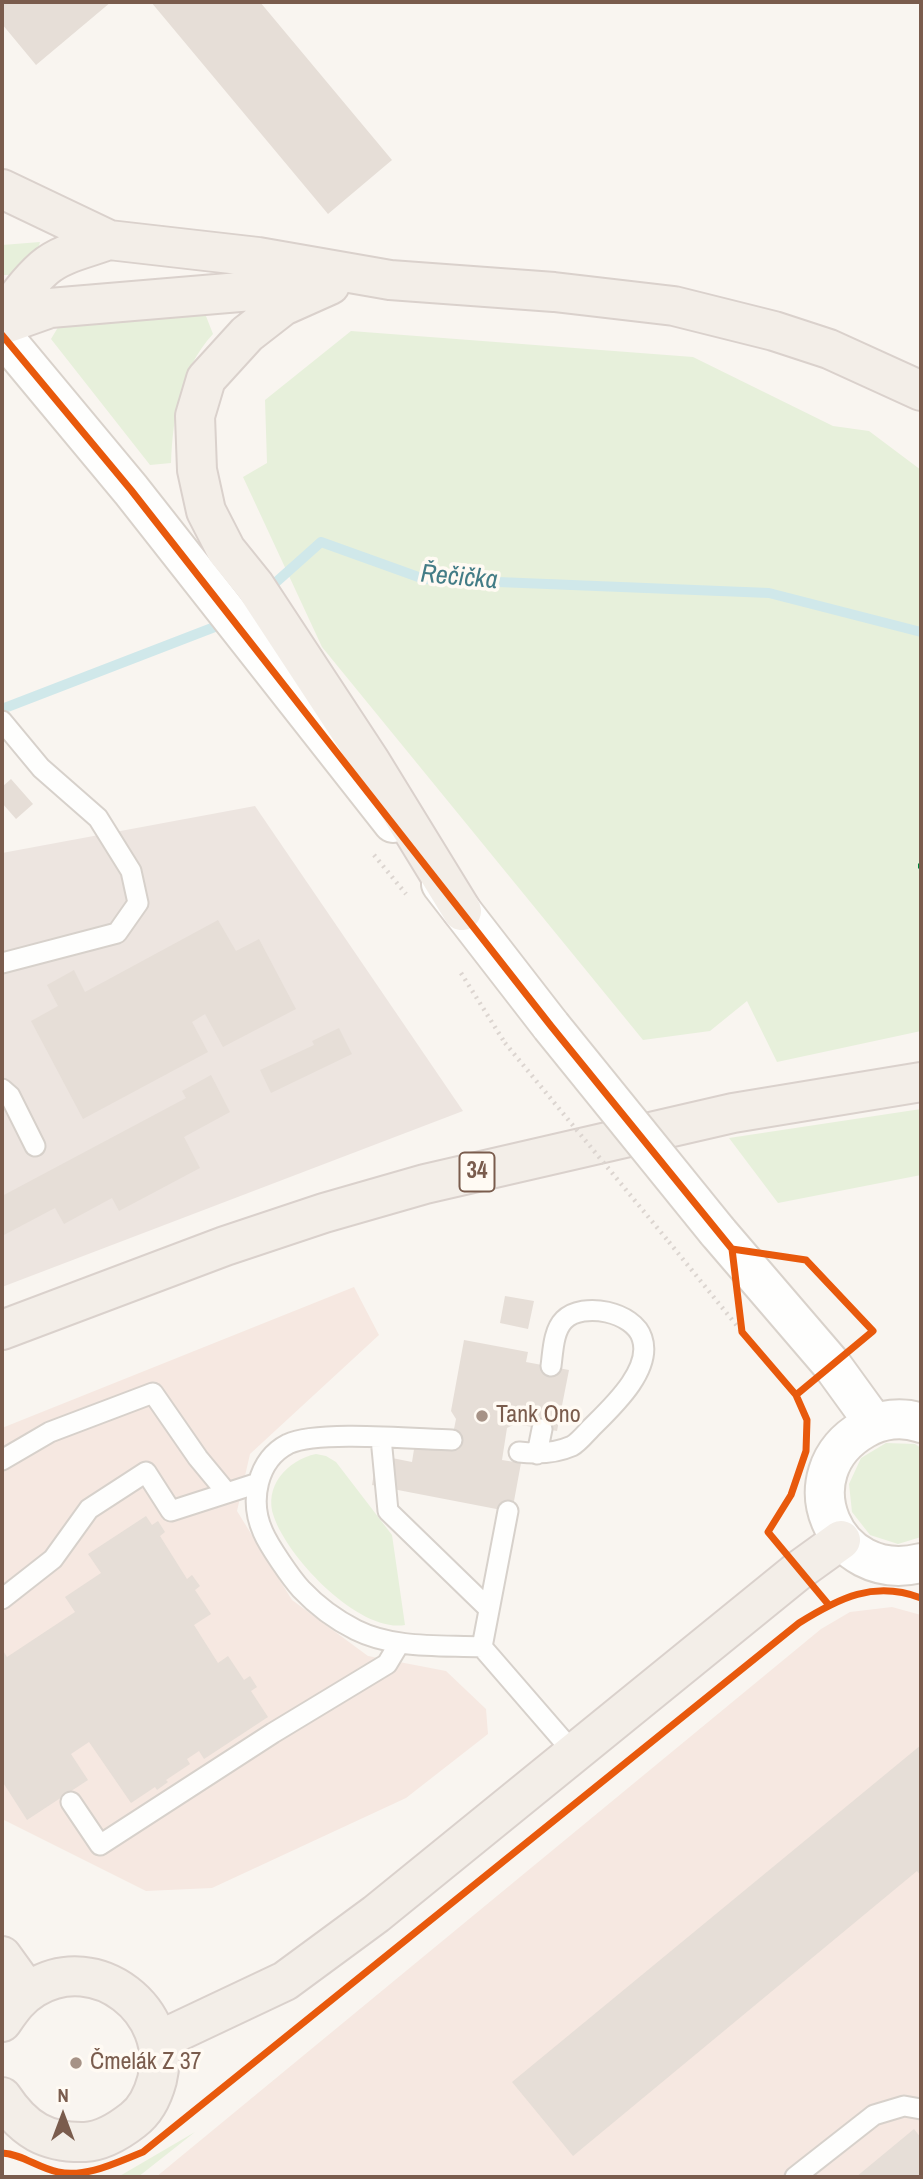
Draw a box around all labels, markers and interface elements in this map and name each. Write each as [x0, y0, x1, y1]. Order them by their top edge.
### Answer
water label: Řečička [419, 559, 499, 597]
road number: 34 [460, 1152, 494, 1191]
place label: Tank Ono [496, 1402, 581, 1430]
marker: Tank Ono [474, 1408, 490, 1424]
place label: Čmelák Z 37 [90, 2049, 202, 2077]
marker: Čmelák Z 37 [68, 2055, 84, 2071]
north arrow [28, 2081, 98, 2151]
text: N [57, 2082, 69, 2108]

